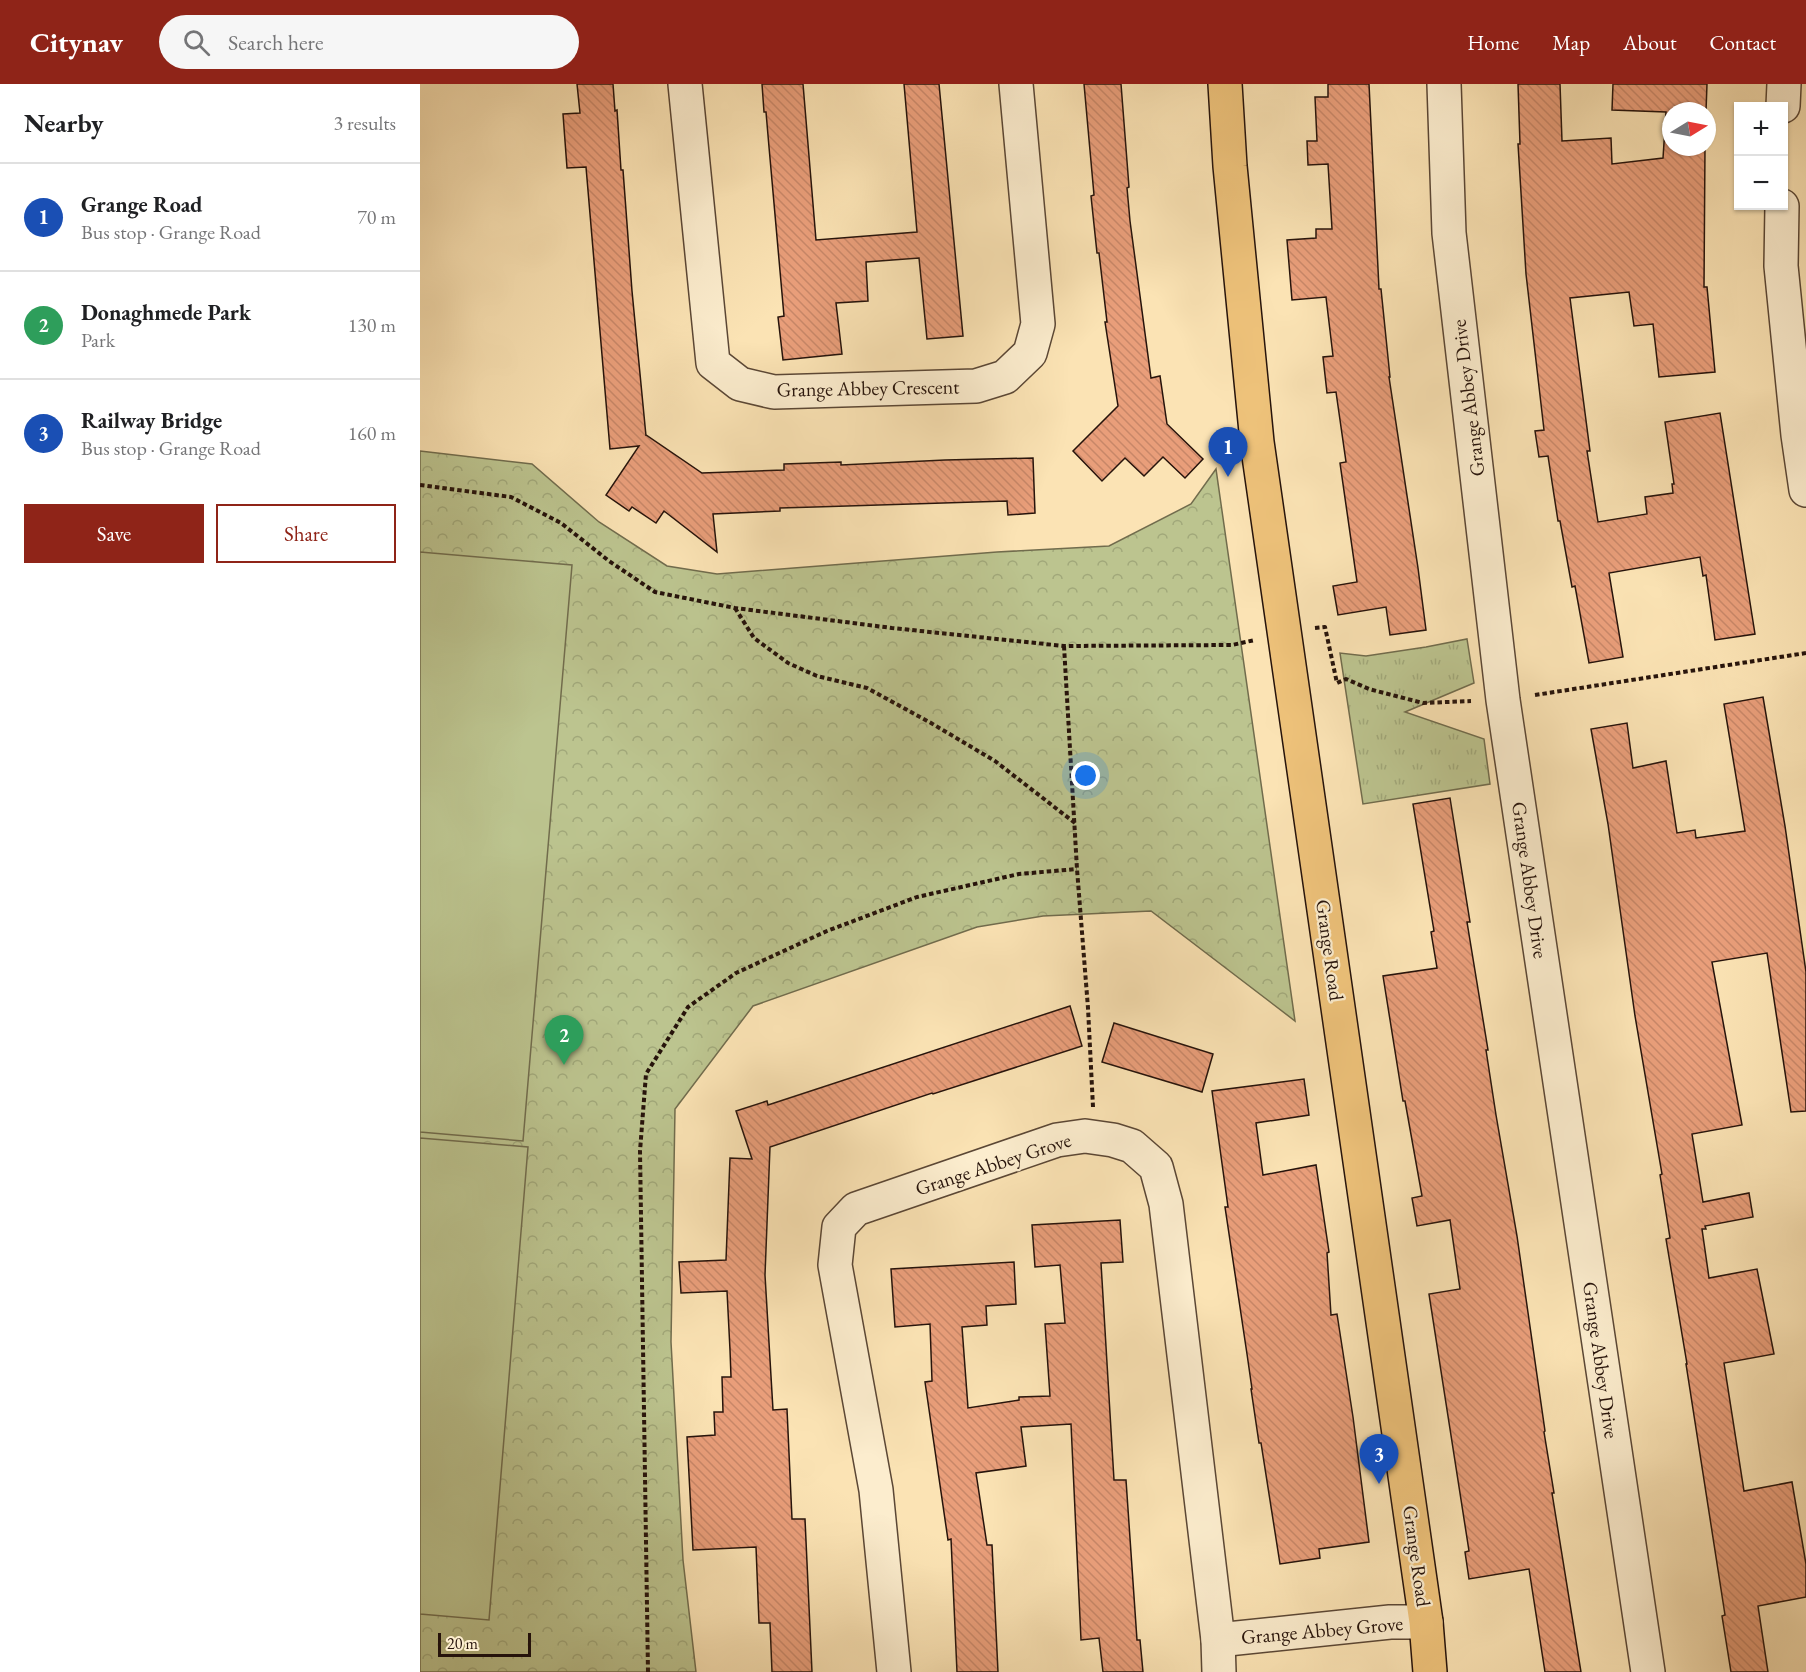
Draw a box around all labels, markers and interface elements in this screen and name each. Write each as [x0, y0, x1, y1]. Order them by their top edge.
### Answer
search box [159, 15, 579, 69]
text: Citynav [30, 24, 123, 60]
icon: search [180, 26, 213, 59]
text: Search here [228, 28, 324, 57]
text: Home [1467, 29, 1519, 56]
text: Map [1552, 29, 1590, 56]
text: About [1623, 29, 1676, 56]
text: Contact [1709, 29, 1776, 56]
north arrow [1662, 102, 1716, 156]
map controls [1734, 102, 1788, 210]
button: + [1734, 102, 1788, 156]
text: Nearby [24, 106, 104, 140]
text: 3 results [333, 110, 396, 136]
button: − [1734, 156, 1788, 210]
text: Grange Road [81, 190, 202, 219]
text: 1 [38, 204, 49, 230]
text: 70 m [357, 204, 396, 230]
text: Bus stop · Grange Road [81, 219, 261, 245]
text: Donaghmede Park [81, 298, 251, 327]
text: 2 [38, 312, 49, 338]
text: 130 m [348, 312, 396, 338]
street label: Grange Abbey Drive [1445, 318, 1491, 478]
text: Park [81, 327, 115, 353]
street label: Grange Abbey Crescent [776, 373, 960, 403]
text: Railway Bridge [81, 406, 222, 435]
text: 3 [38, 420, 49, 446]
text: 160 m [348, 420, 396, 446]
pin: 1 [1208, 428, 1248, 477]
text: Bus stop · Grange Road [81, 435, 261, 461]
button: Save [24, 504, 204, 563]
button: Share [216, 504, 396, 563]
your location [1071, 761, 1100, 790]
street label: Grange Abbey Drive [1506, 800, 1554, 960]
street label: Grange Road [1310, 898, 1350, 1003]
pin: 2 [544, 1016, 584, 1065]
street label: Grange Abbey Grove [912, 1127, 1074, 1201]
street label: Grange Abbey Drive [1577, 1280, 1625, 1440]
pin: 3 [1360, 1434, 1398, 1484]
street label: Grange Road [1397, 1504, 1437, 1609]
street label: Grange Abbey Grove [1240, 1610, 1404, 1650]
scale bar [438, 1630, 531, 1658]
text: 20 m [447, 1633, 478, 1654]

